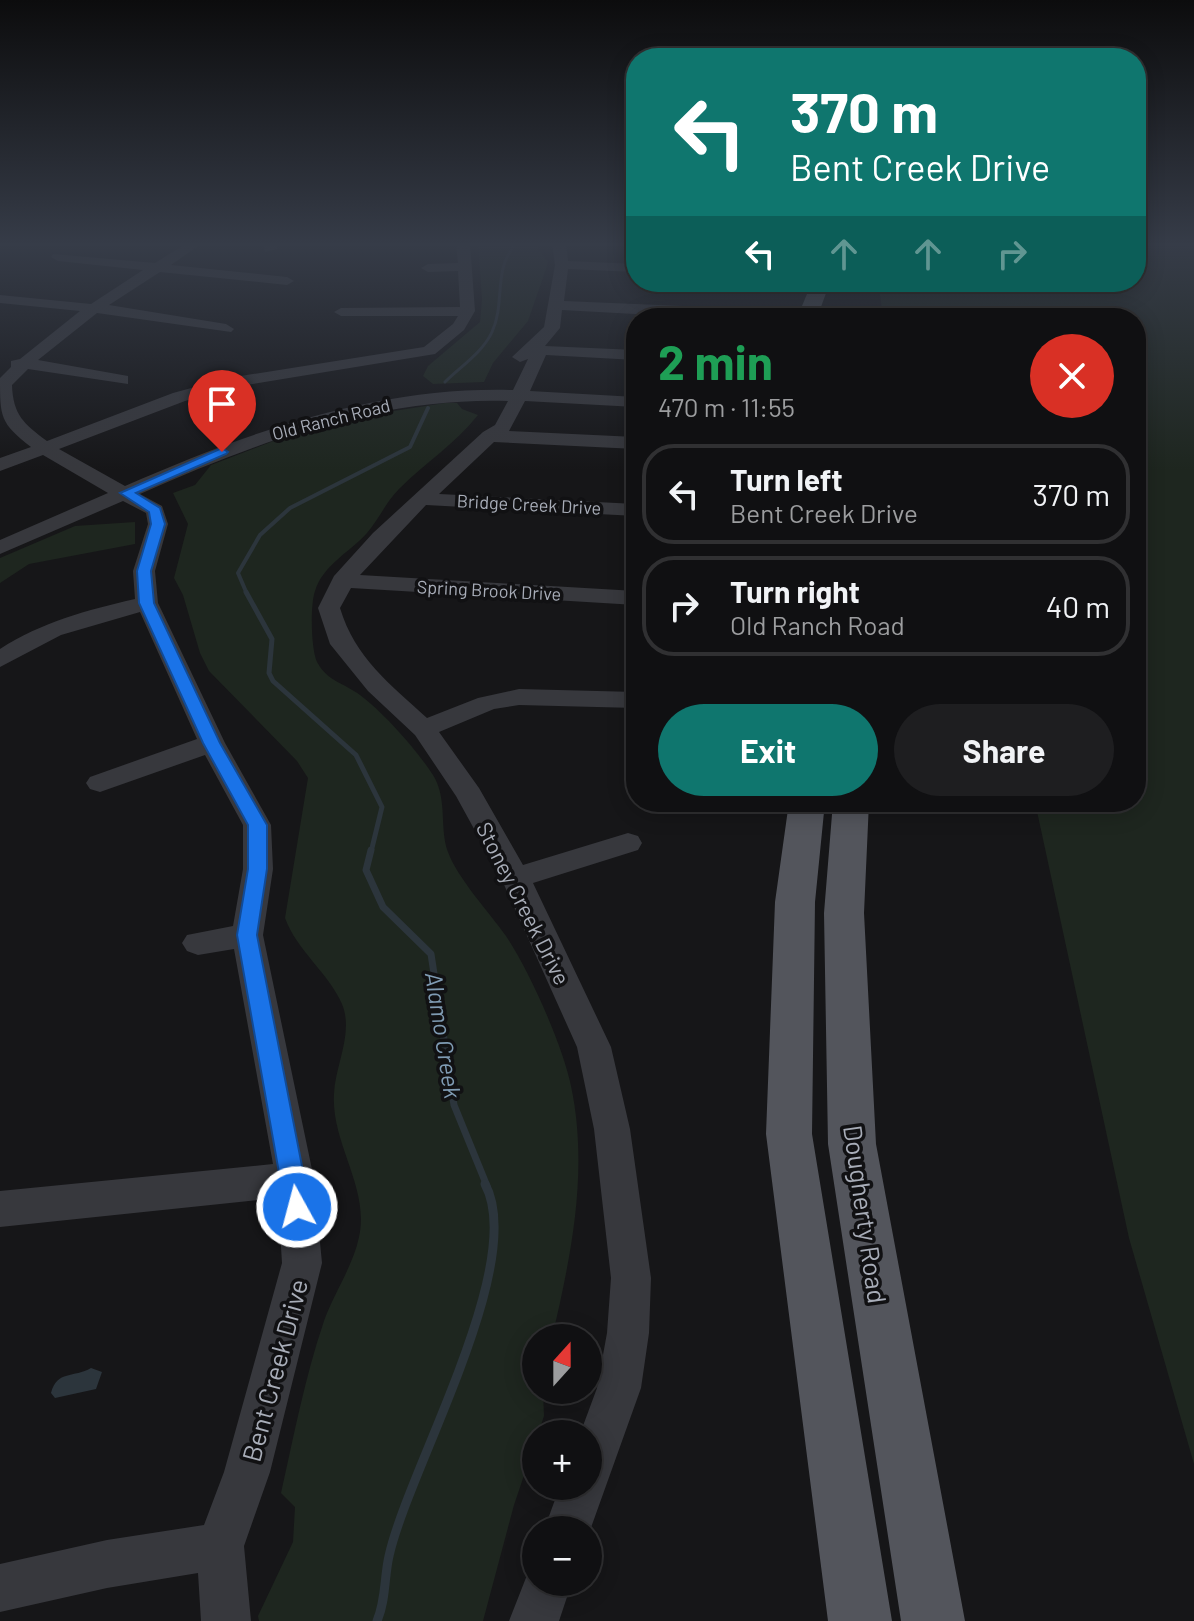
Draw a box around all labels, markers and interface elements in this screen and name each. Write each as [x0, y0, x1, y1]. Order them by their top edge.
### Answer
text: 370 m [790, 77, 938, 144]
icon: left [658, 80, 762, 184]
text: Bent Creek Drive [790, 145, 1050, 188]
icon: left [738, 232, 782, 276]
icon: ahead [822, 232, 866, 276]
icon: ahead [906, 232, 950, 276]
icon: right [990, 232, 1034, 276]
text: 2 min [658, 332, 773, 390]
button: close [1030, 334, 1114, 418]
pin [188, 370, 256, 452]
icon: arrive [200, 382, 244, 426]
text: 470 m · 11:55 [658, 391, 795, 422]
street label: Old Ranch Road [270, 394, 392, 444]
text: Turn left [730, 461, 843, 497]
icon: left [662, 472, 706, 516]
text: 370 m [1033, 476, 1110, 512]
street label: Bridge Creek Drive [456, 489, 602, 519]
text: Bent Creek Drive [730, 497, 918, 528]
text: Turn right [730, 573, 860, 609]
street label: Spring Brook Drive [416, 575, 562, 605]
icon: right [662, 584, 706, 628]
text: 40 m [1046, 588, 1110, 624]
text: Old Ranch Road [730, 609, 905, 640]
button: Exit [658, 704, 878, 796]
button: Share [894, 704, 1114, 796]
street label: Stoney Creek Drive [472, 817, 576, 989]
water label: Alamo Creek [420, 970, 468, 1101]
street label: Dougherty Road [838, 1123, 894, 1305]
position arrow [255, 1165, 339, 1249]
street label: Bent Creek Drive [235, 1275, 313, 1465]
north arrow [522, 1324, 602, 1404]
map controls [522, 1324, 602, 1596]
button: + [522, 1420, 602, 1500]
button: − [522, 1516, 602, 1596]

